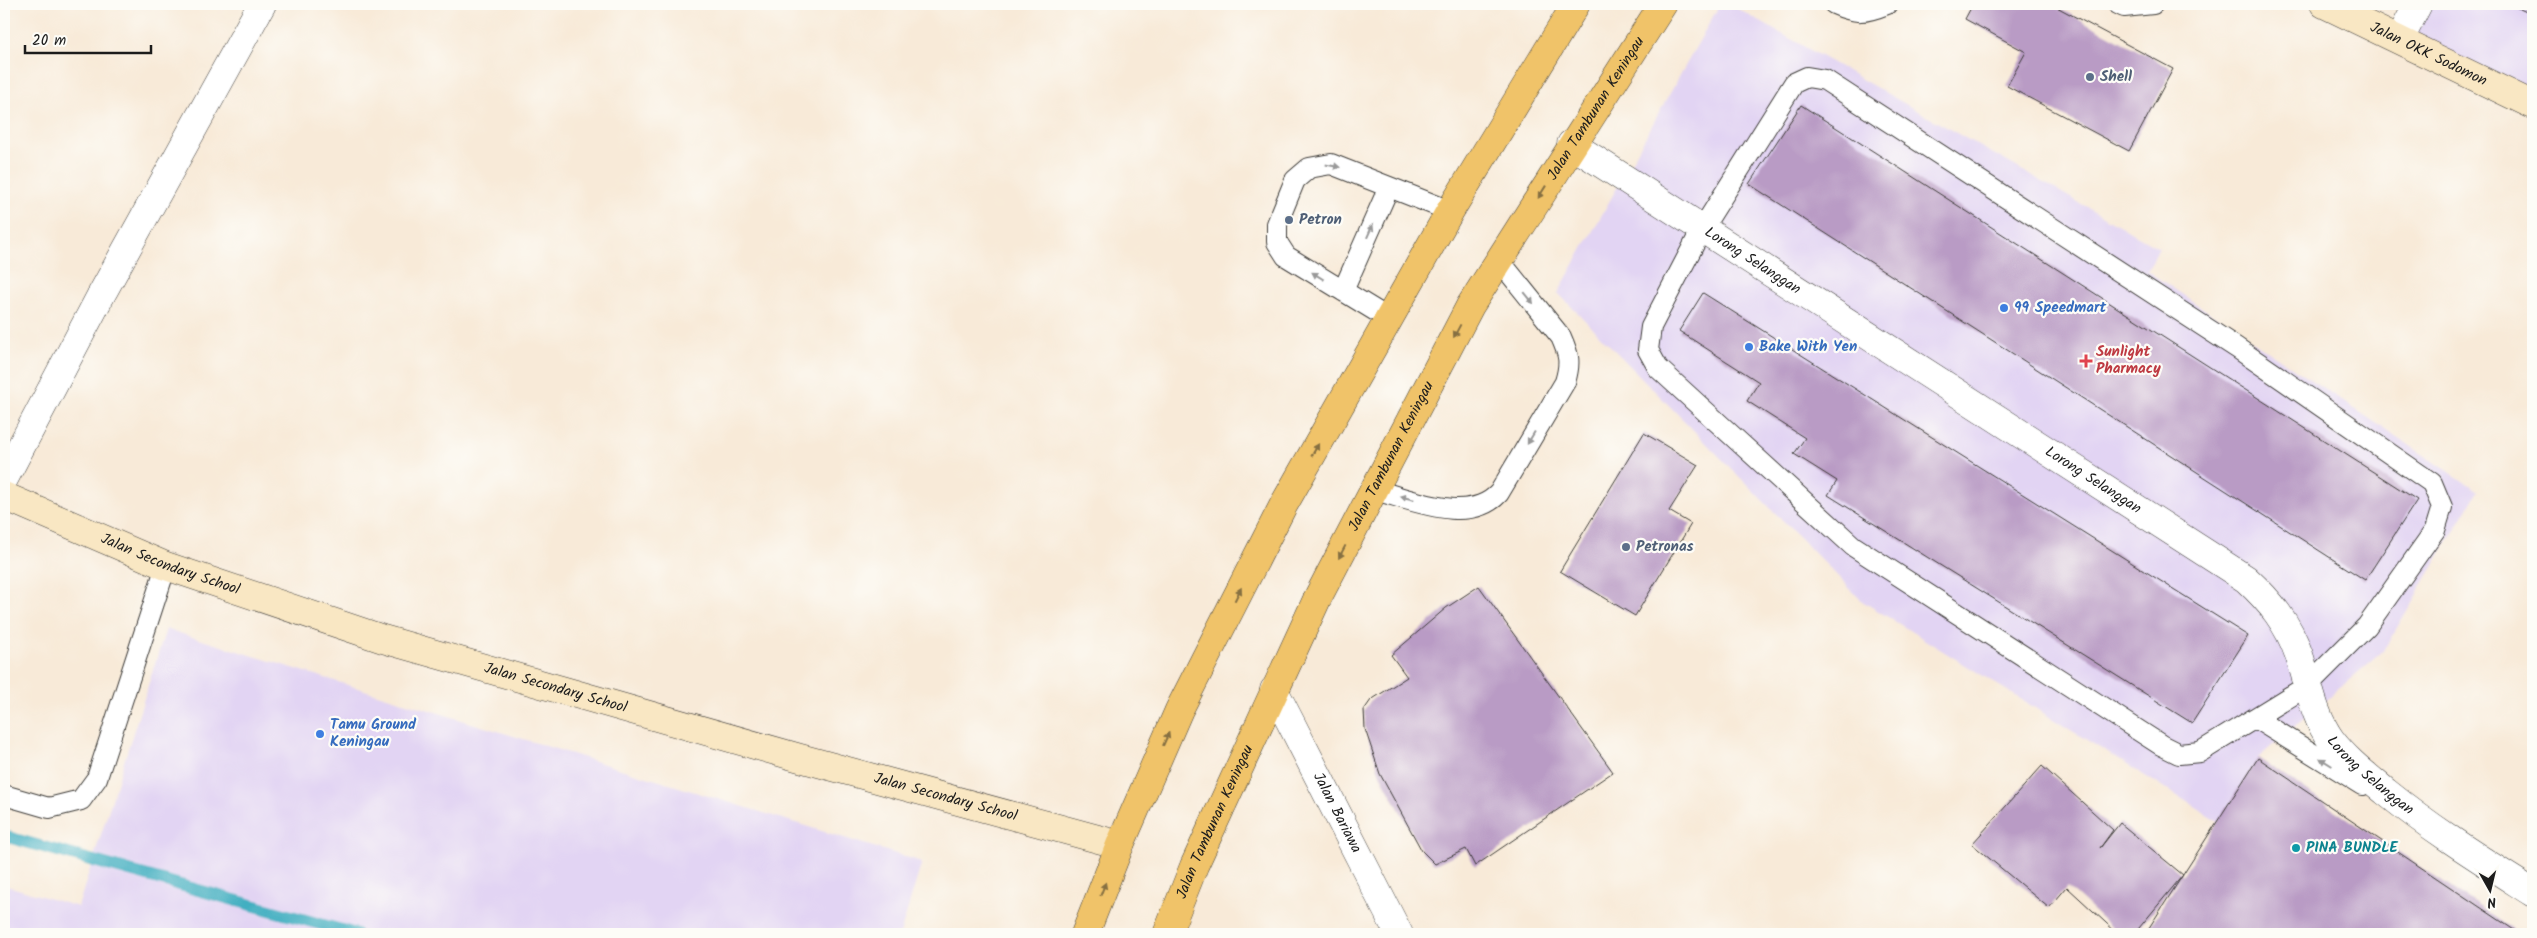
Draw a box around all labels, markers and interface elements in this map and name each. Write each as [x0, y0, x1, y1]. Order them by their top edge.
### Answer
street label: Jalan OKK Sodomon [2366, 16, 2491, 93]
scale bar [25, 22, 151, 54]
text: 20 m [32, 29, 66, 53]
street label: Jalan Tambunan Keningau [1541, 32, 1651, 185]
place label: Shell [2100, 65, 2132, 89]
marker: Shell [2084, 71, 2096, 83]
one-way arrow [1325, 163, 1341, 171]
one-way arrow [1537, 185, 1546, 198]
place label: Petron [1299, 208, 1342, 232]
marker: Petron [1283, 214, 1295, 226]
street label: Lorong Selanggan [1700, 221, 1806, 301]
one-way arrow [1366, 224, 1374, 238]
one-way arrow [1311, 271, 1324, 280]
one-way arrow [1524, 292, 1535, 305]
place label: 99 Speedmart [2014, 296, 2106, 320]
marker: 99 Speedmart [1998, 302, 2010, 314]
one-way arrow [1453, 323, 1461, 338]
place label: Bake With Yen [1759, 335, 1857, 359]
place label: Sunlight Pharmacy [2096, 340, 2161, 381]
marker: Bake With Yen [1743, 341, 1755, 353]
marker: Sunlight Pharmacy [2080, 355, 2092, 367]
street label: Jalan Tambunan Keningau [1342, 377, 1441, 536]
one-way arrow [1527, 432, 1536, 445]
street label: Lorong Selanggan [2040, 440, 2146, 520]
one-way arrow [1311, 443, 1319, 458]
one-way arrow [1400, 494, 1415, 502]
street label: Jalan Secondary School [97, 527, 243, 602]
place label: Petronas [1636, 535, 1694, 559]
marker: Petronas [1620, 541, 1632, 553]
one-way arrow [1338, 545, 1346, 559]
one-way arrow [1234, 586, 1243, 601]
street label: Jalan Secondary School [481, 656, 630, 720]
place label: Tamu Ground Keningau [330, 713, 417, 754]
marker: Tamu Ground Keningau [314, 728, 326, 740]
street label: Lorong Selanggan [2320, 731, 2419, 822]
one-way arrow [1163, 732, 1171, 746]
street label: Jalan Tambunan Keningau [1170, 741, 1260, 902]
one-way arrow [2319, 758, 2332, 767]
street label: Jalan Secondary School [871, 767, 1020, 829]
street label: Jalan Bariawa [1306, 768, 1368, 858]
place label: PINA BUNDLE [2306, 836, 2398, 860]
marker: PINA BUNDLE [2290, 842, 2302, 854]
north arrow [2464, 866, 2514, 916]
one-way arrow [1099, 881, 1107, 896]
text: N [2486, 890, 2498, 913]

